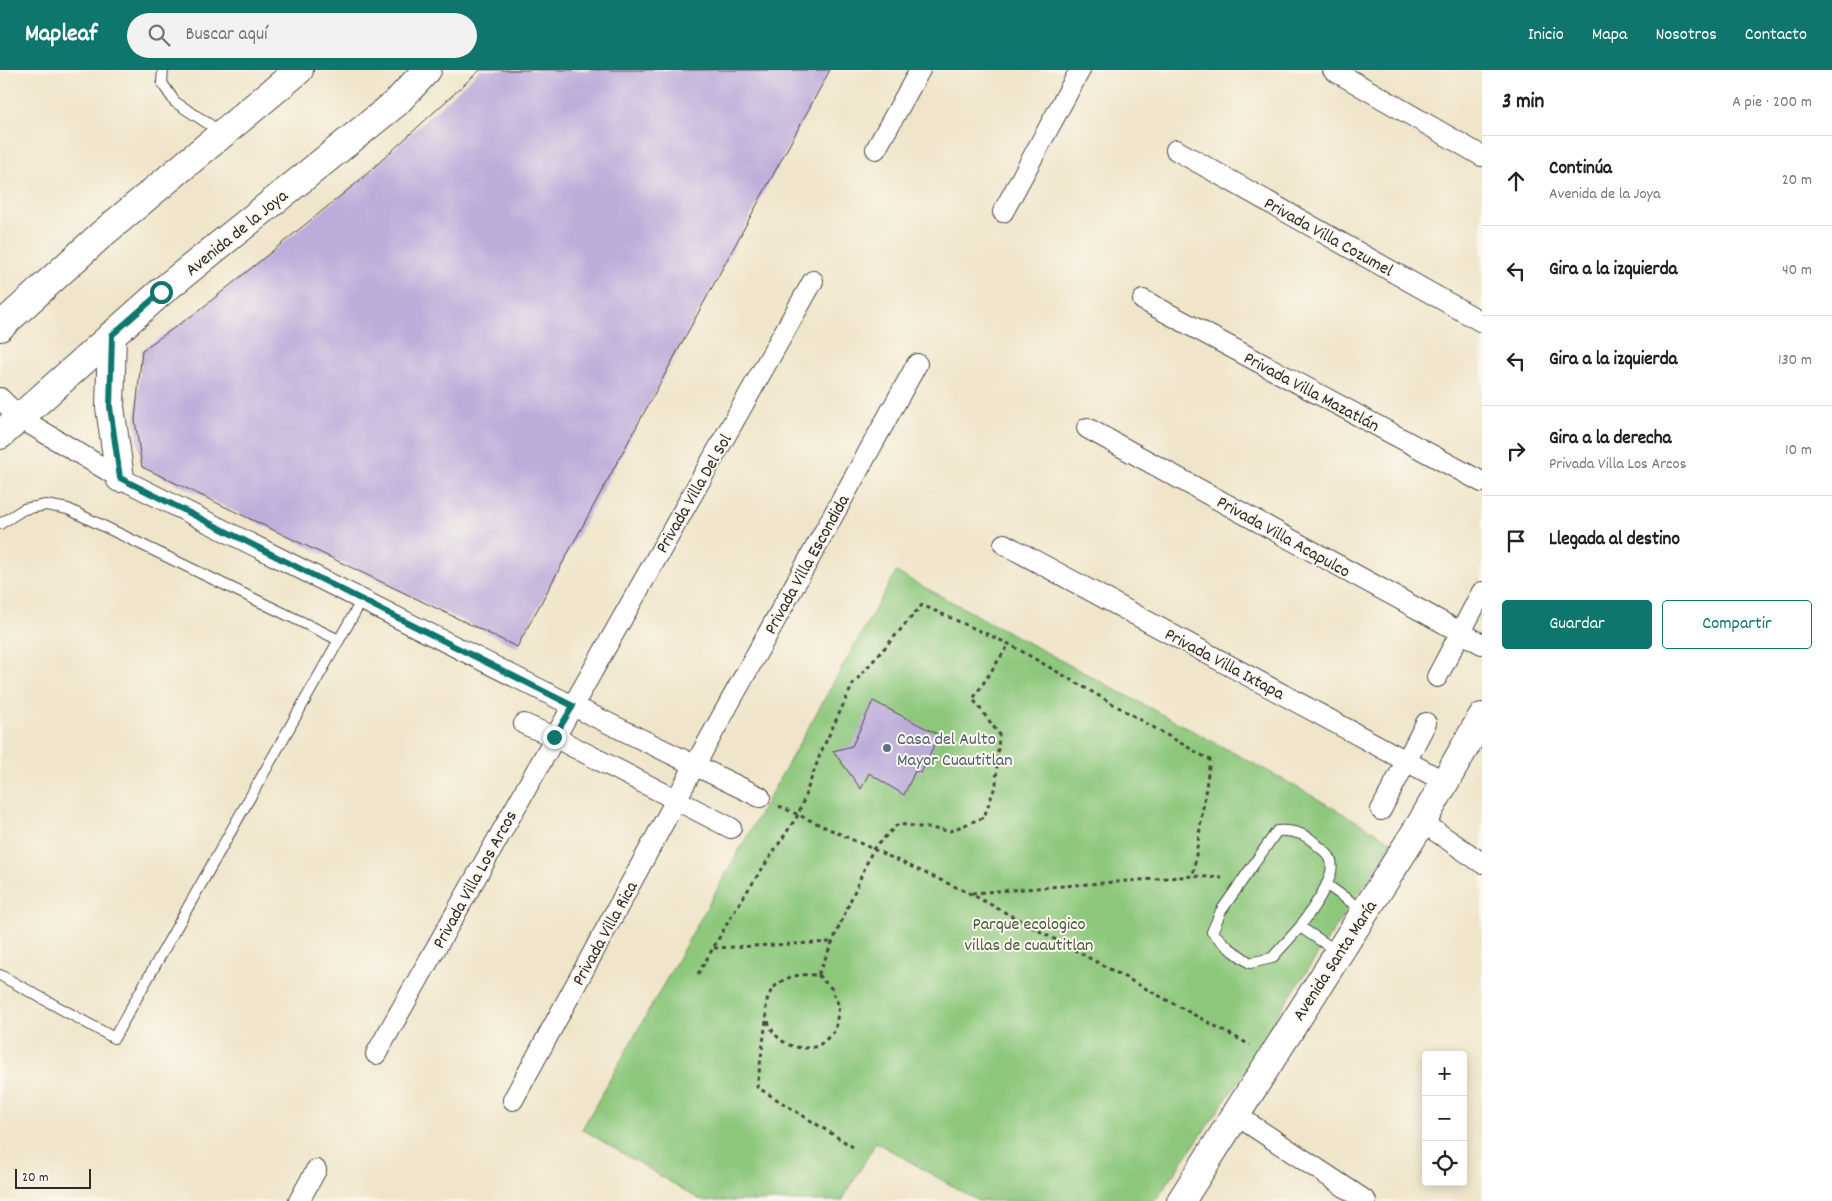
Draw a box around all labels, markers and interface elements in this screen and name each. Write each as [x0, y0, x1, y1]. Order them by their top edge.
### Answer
search box [127, 13, 477, 58]
text: Mapleaf [25, 18, 97, 52]
icon: search [145, 21, 173, 49]
text: Buscar aquí [185, 22, 268, 49]
text: Inicio [1528, 23, 1564, 48]
text: Mapa [1592, 23, 1627, 48]
text: Nosotros [1655, 23, 1717, 48]
text: Contacto [1745, 23, 1807, 48]
text: 3 min [1502, 88, 1544, 118]
text: A pie · 200 m [1732, 91, 1812, 114]
text: Continúa [1549, 156, 1612, 183]
icon: ahead [1502, 167, 1530, 195]
text: 20 m [1782, 169, 1812, 192]
text: Avenida de la Joya [1549, 183, 1661, 206]
street label: Avenida de la Joya [181, 184, 295, 283]
street label: Privada Villa Cozumel [1259, 192, 1398, 284]
icon: left [1502, 257, 1530, 285]
text: Gira a la izquierda [1549, 257, 1677, 284]
text: 40 m [1782, 259, 1812, 282]
route start [150, 281, 173, 304]
street label: Privada Villa Mazatlán [1238, 347, 1383, 440]
icon: left [1502, 347, 1530, 375]
text: Gira a la izquierda [1549, 347, 1677, 374]
text: 130 m [1778, 349, 1812, 372]
text: Gira a la derecha [1549, 426, 1671, 453]
street label: Privada Villa Del Sol [651, 429, 740, 559]
icon: right [1502, 437, 1530, 465]
text: 10 m [1785, 439, 1812, 462]
text: Privada Villa Los Arcos [1549, 453, 1686, 476]
street label: Privada Villa Escondida [759, 490, 857, 640]
street label: Privada Villa Acapulco [1211, 491, 1354, 585]
icon: arrive [1502, 527, 1530, 555]
text: Llegada al destino [1549, 527, 1680, 554]
button: Guardar [1502, 600, 1652, 649]
button: Compartir [1662, 600, 1812, 649]
street label: Privada Villa Ixtapa [1160, 623, 1289, 708]
route end [543, 726, 566, 749]
place label: Casa del Aulto Mayor Cuautitlan [897, 728, 1013, 774]
marker: Casa del Aulto Mayor Cuautitlan [881, 742, 893, 754]
street label: Privada Villa Los Arcos [428, 807, 525, 954]
street label: Privada Villa Rica [567, 877, 645, 991]
street label: Avenida Santa María [1288, 896, 1385, 1027]
park label: Parque ecologico villas de cuautitlan [965, 913, 1093, 959]
map controls [1422, 1051, 1467, 1186]
button: + [1422, 1051, 1467, 1096]
button: − [1422, 1096, 1467, 1141]
button: locate [1422, 1141, 1467, 1186]
scale bar [15, 1166, 91, 1189]
text: 20 m [22, 1168, 49, 1188]

